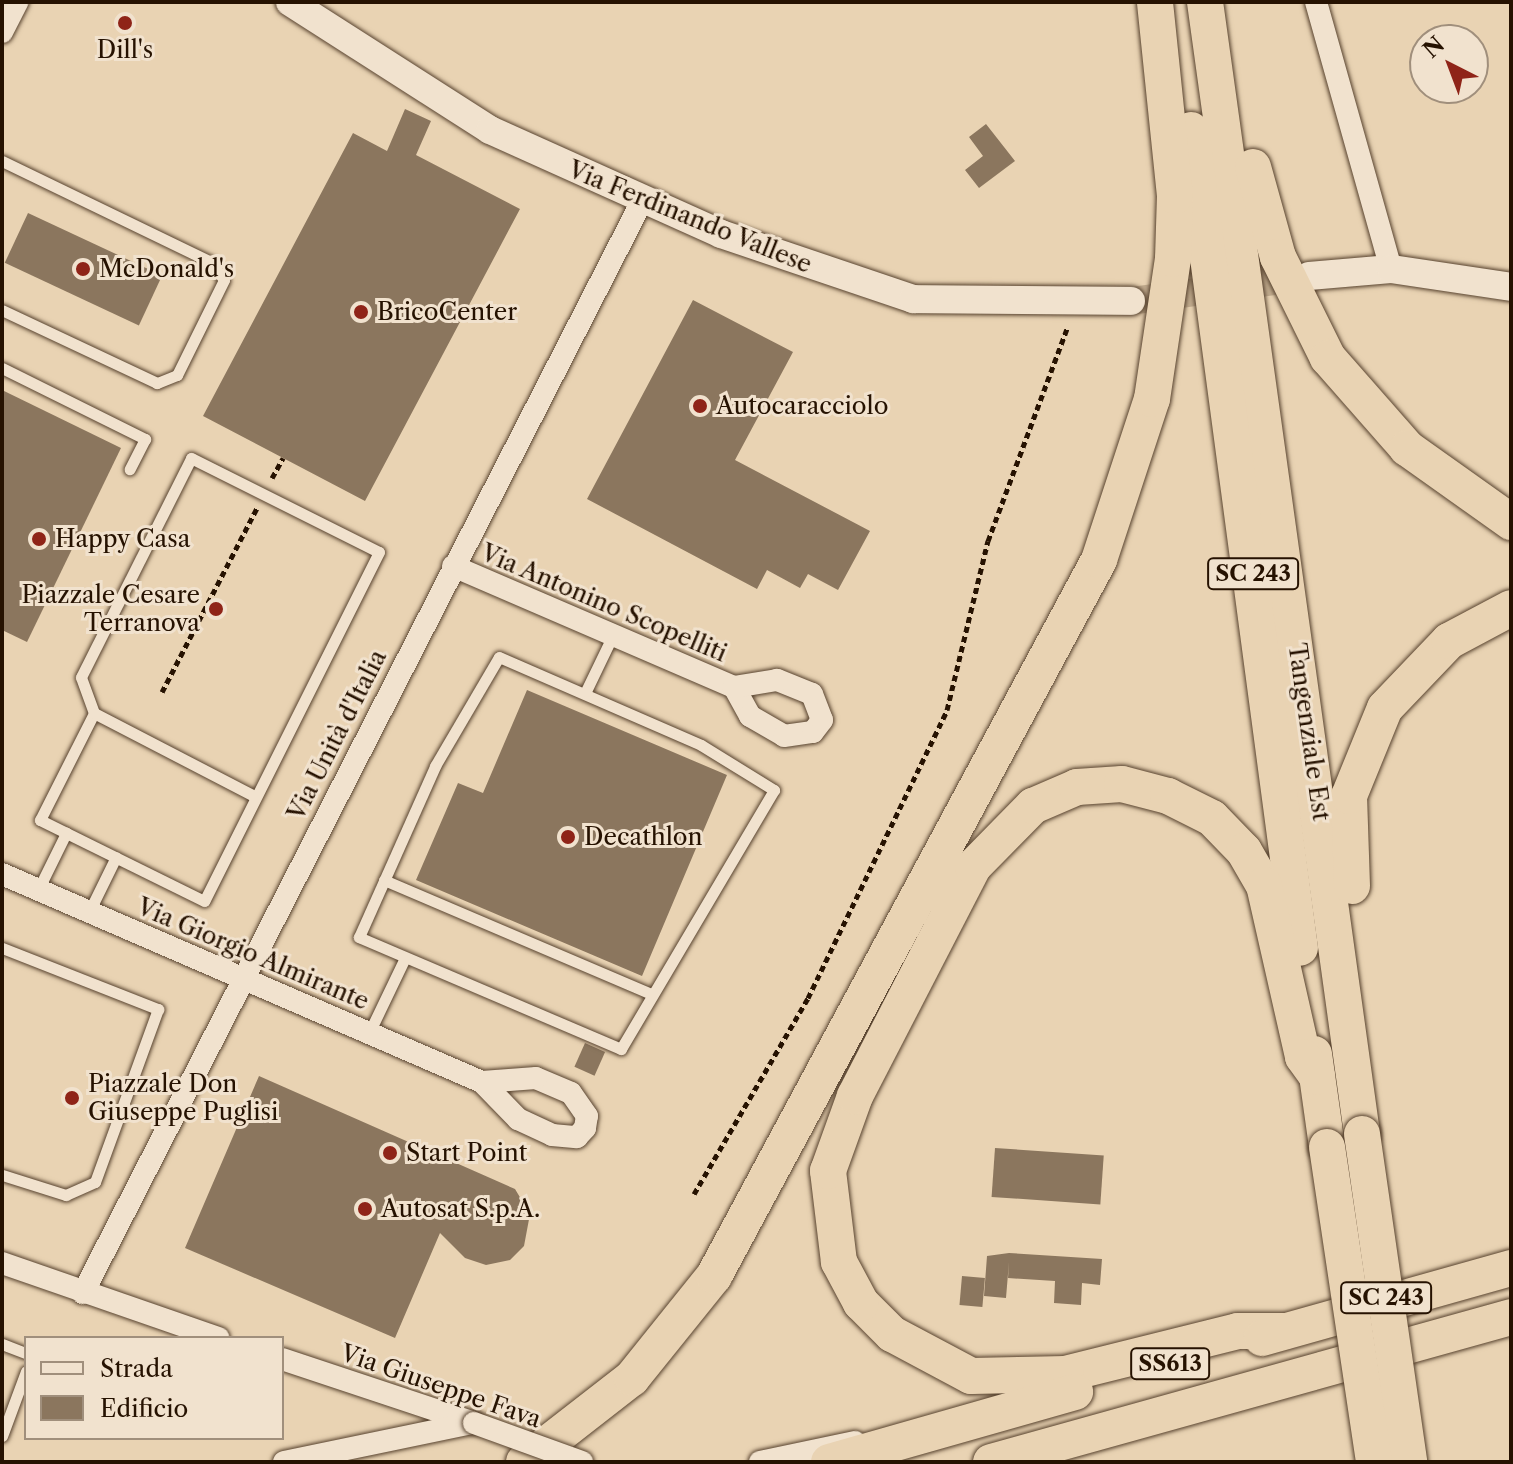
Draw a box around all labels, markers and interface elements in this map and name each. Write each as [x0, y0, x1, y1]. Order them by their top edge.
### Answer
marker: Dill's [116, 14, 134, 32]
north arrow [1409, 24, 1489, 104]
text: N [1418, 31, 1450, 64]
place label: Dill's [97, 36, 153, 64]
street label: Via Ferdinando Vallese [564, 155, 816, 279]
place label: McDonald's [99, 255, 234, 283]
marker: McDonald's [74, 260, 92, 278]
place label: BricoCenter [377, 298, 517, 326]
marker: BricoCenter [352, 303, 370, 321]
place label: Autocaracciolo [716, 392, 888, 420]
marker: Autocaracciolo [691, 397, 709, 415]
place label: Happy Casa [55, 525, 191, 553]
marker: Happy Casa [30, 530, 48, 548]
street label: Via Antonino Scopelliti [476, 538, 732, 668]
road number: SC 243 [1207, 556, 1299, 592]
place label: Piazzale Cesare Terranova [22, 581, 200, 637]
marker: Piazzale Cesare Terranova [207, 600, 225, 618]
street label: Tangenziale Est [1282, 641, 1336, 823]
street label: Via Unità d'Italia [281, 645, 393, 825]
place label: Decathlon [584, 823, 703, 851]
marker: Decathlon [559, 828, 577, 846]
street label: Via Giorgio Almirante [132, 892, 374, 1016]
place label: Piazzale Don Giuseppe Puglisi [88, 1070, 278, 1126]
marker: Piazzale Don Giuseppe Puglisi [63, 1089, 81, 1107]
place label: Start Point [406, 1139, 527, 1167]
marker: Start Point [381, 1144, 399, 1162]
place label: Autosat S.p.A. [381, 1195, 540, 1223]
marker: Autosat S.p.A. [356, 1200, 374, 1218]
road number: SC 243 [1340, 1280, 1432, 1316]
legend [24, 1336, 284, 1440]
street label: Via Giuseppe Fava [337, 1338, 545, 1434]
road number: SS613 [1130, 1346, 1210, 1382]
text: Strada [100, 1354, 173, 1383]
text: Edificio [100, 1394, 188, 1423]

